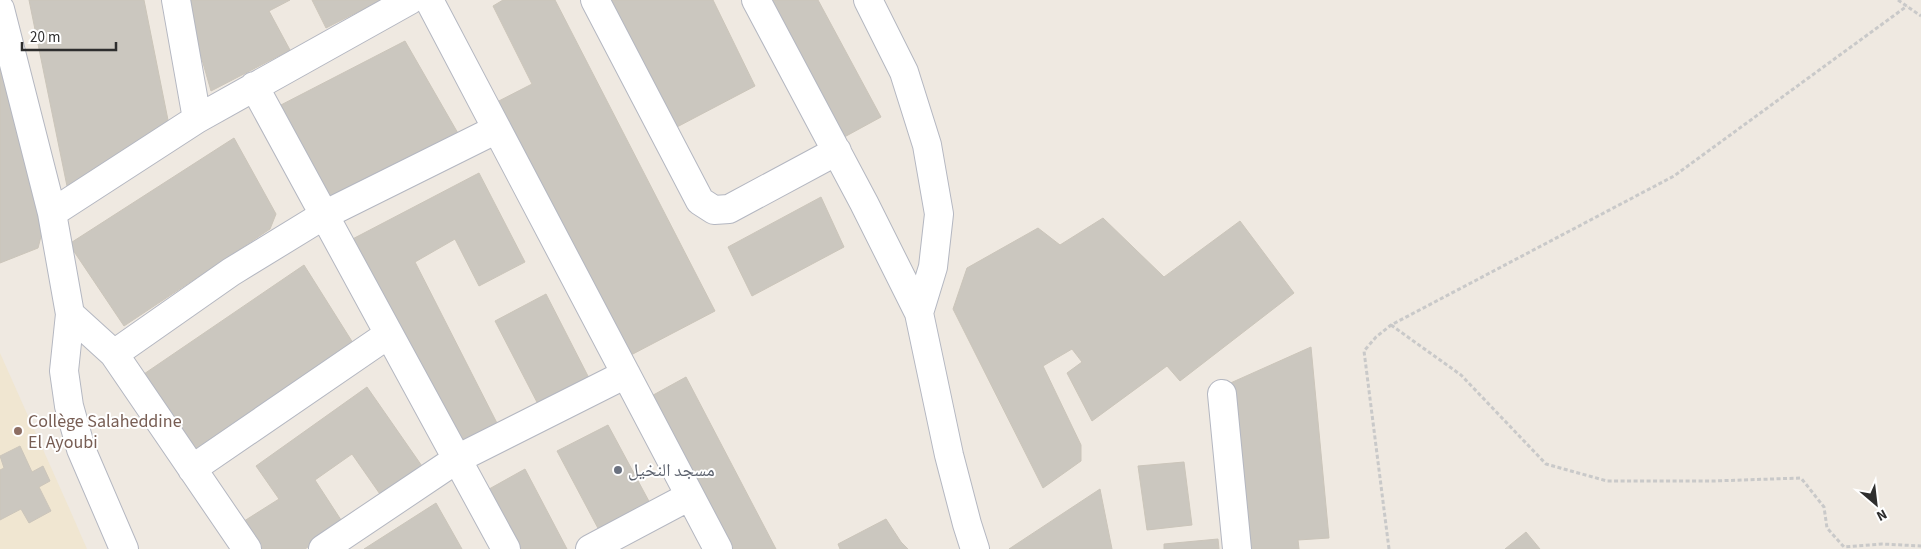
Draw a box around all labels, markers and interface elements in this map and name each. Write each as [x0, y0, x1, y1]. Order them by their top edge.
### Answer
scale bar [22, 20, 116, 52]
text: 20 m [30, 27, 60, 48]
place label: Collège Salaheddine El Ayoubi [28, 409, 182, 455]
marker: Collège Salaheddine El Ayoubi [12, 425, 24, 437]
place label: مسجد النخيل [628, 458, 715, 483]
marker: مسجد النخيل [612, 464, 624, 476]
north arrow [1851, 479, 1901, 529]
text: N [1873, 504, 1890, 526]

